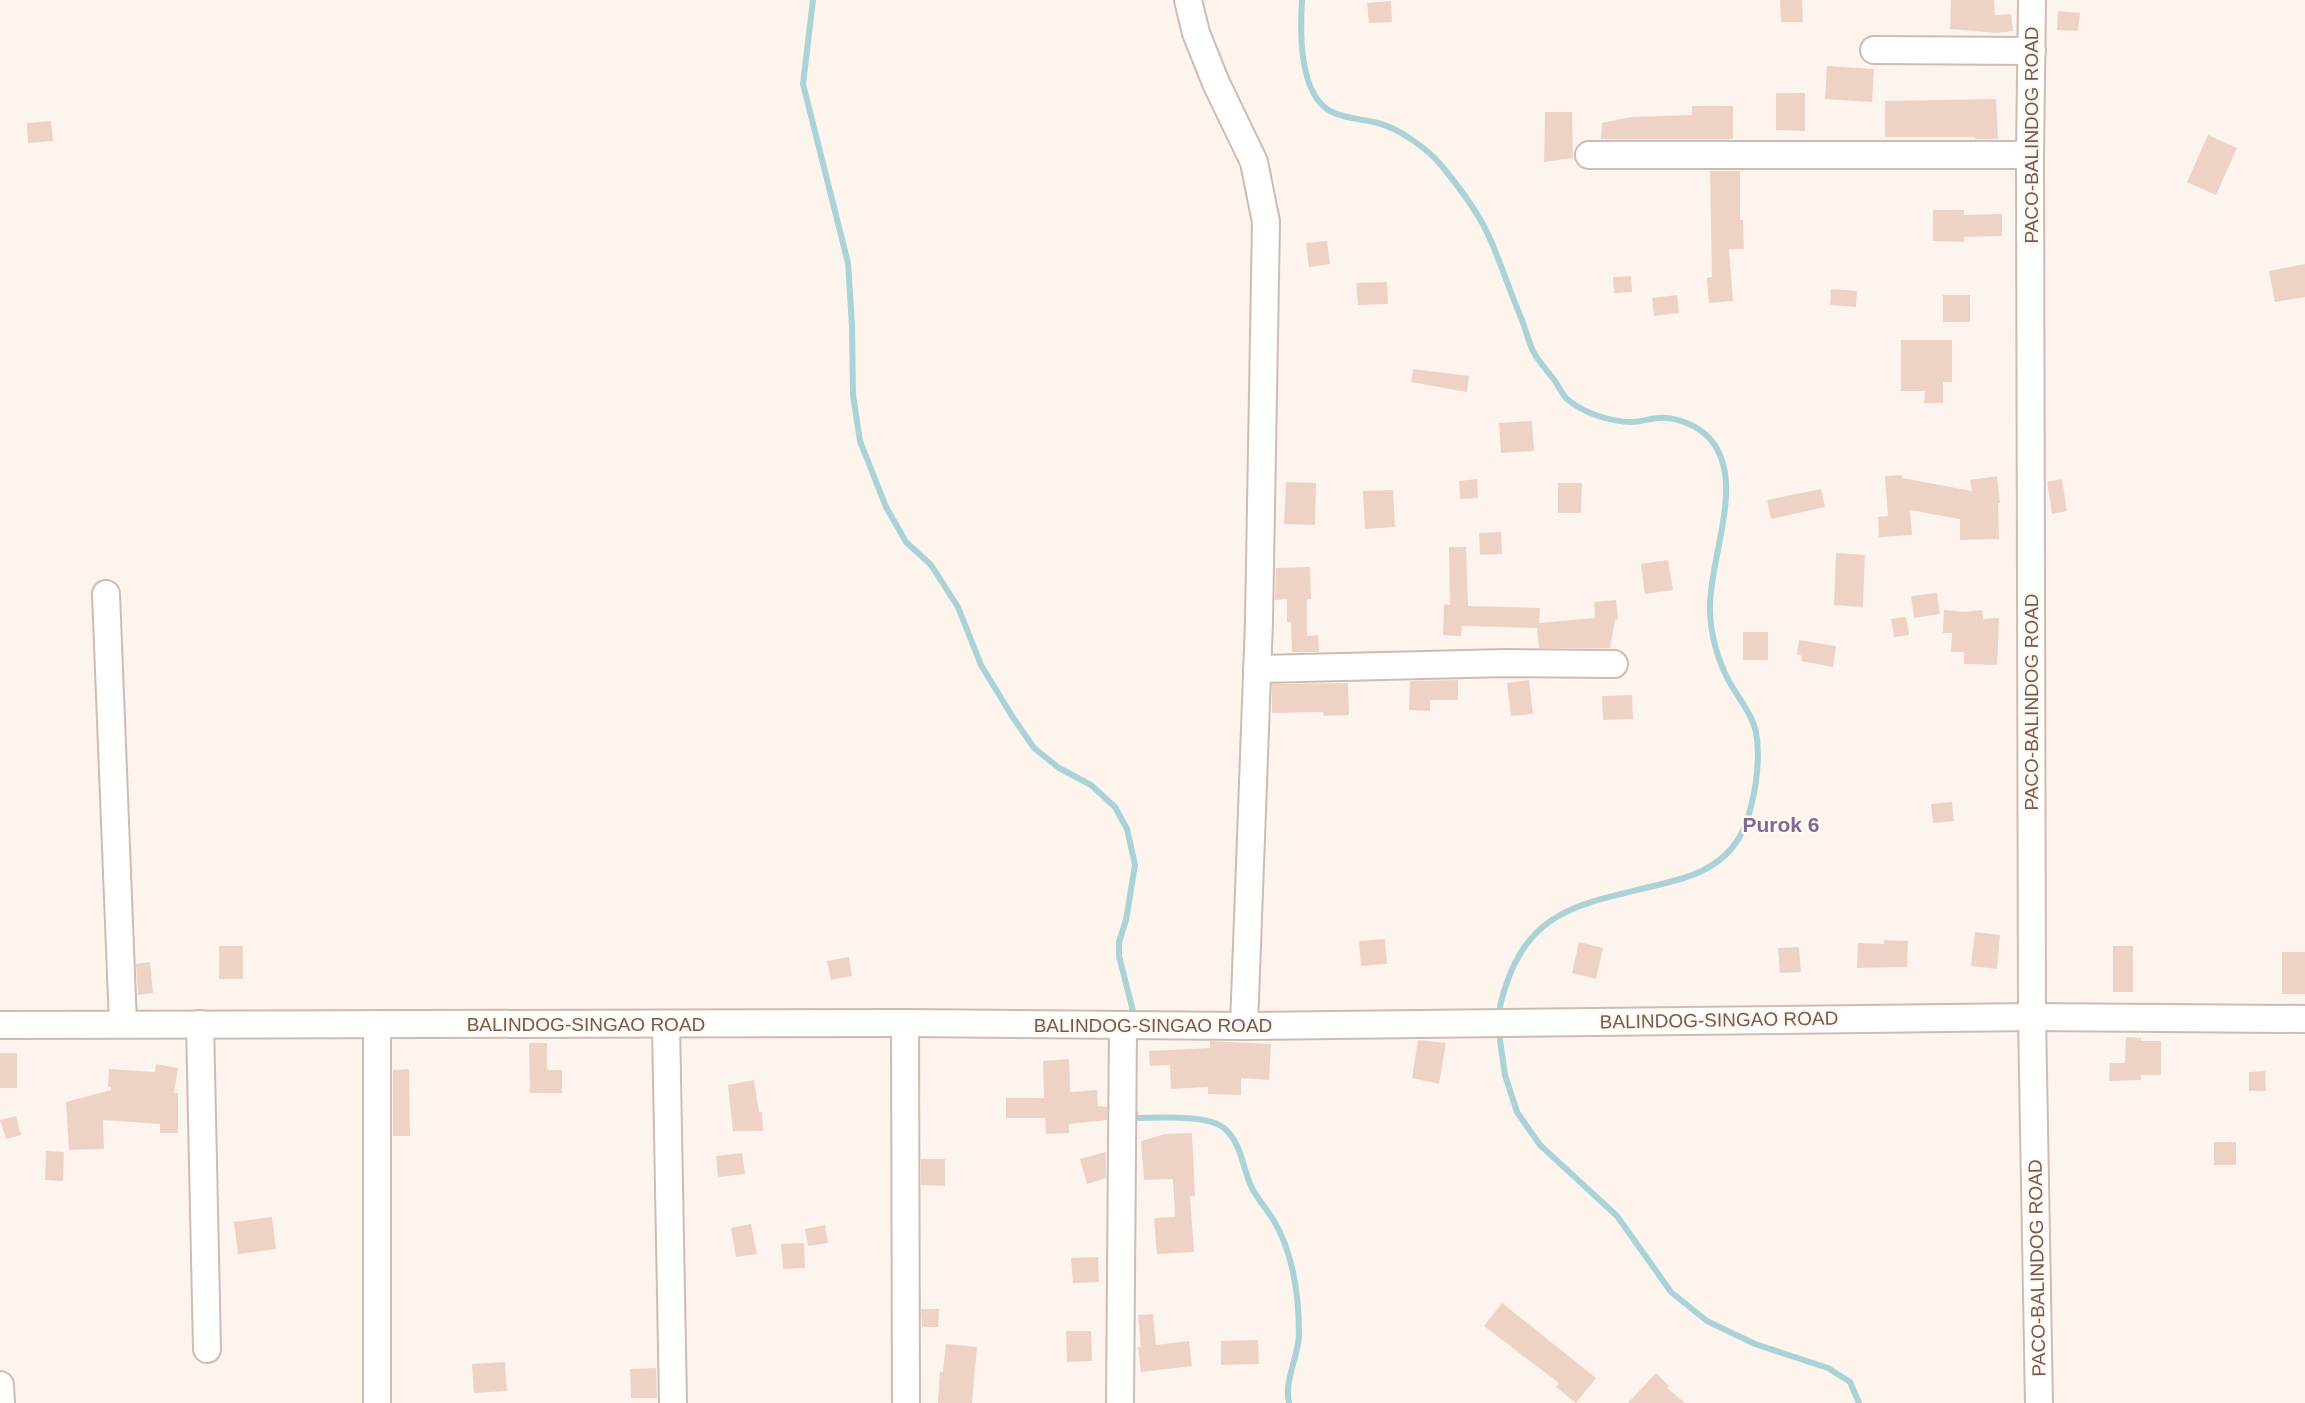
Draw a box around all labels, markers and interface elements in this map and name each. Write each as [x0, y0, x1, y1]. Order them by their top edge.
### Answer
street label: PACO-BALINDOG ROAD [2021, 26, 2042, 244]
street label: PACO-BALINDOG ROAD [2021, 593, 2042, 811]
district label: Purok 6 [1742, 813, 1820, 836]
street label: BALINDOG-SINGAO ROAD [1600, 1007, 1838, 1033]
street label: BALINDOG-SINGAO ROAD [467, 1014, 705, 1035]
street label: BALINDOG-SINGAO ROAD [1034, 1015, 1272, 1036]
street label: PACO-BALINDOG ROAD [2025, 1159, 2049, 1377]

